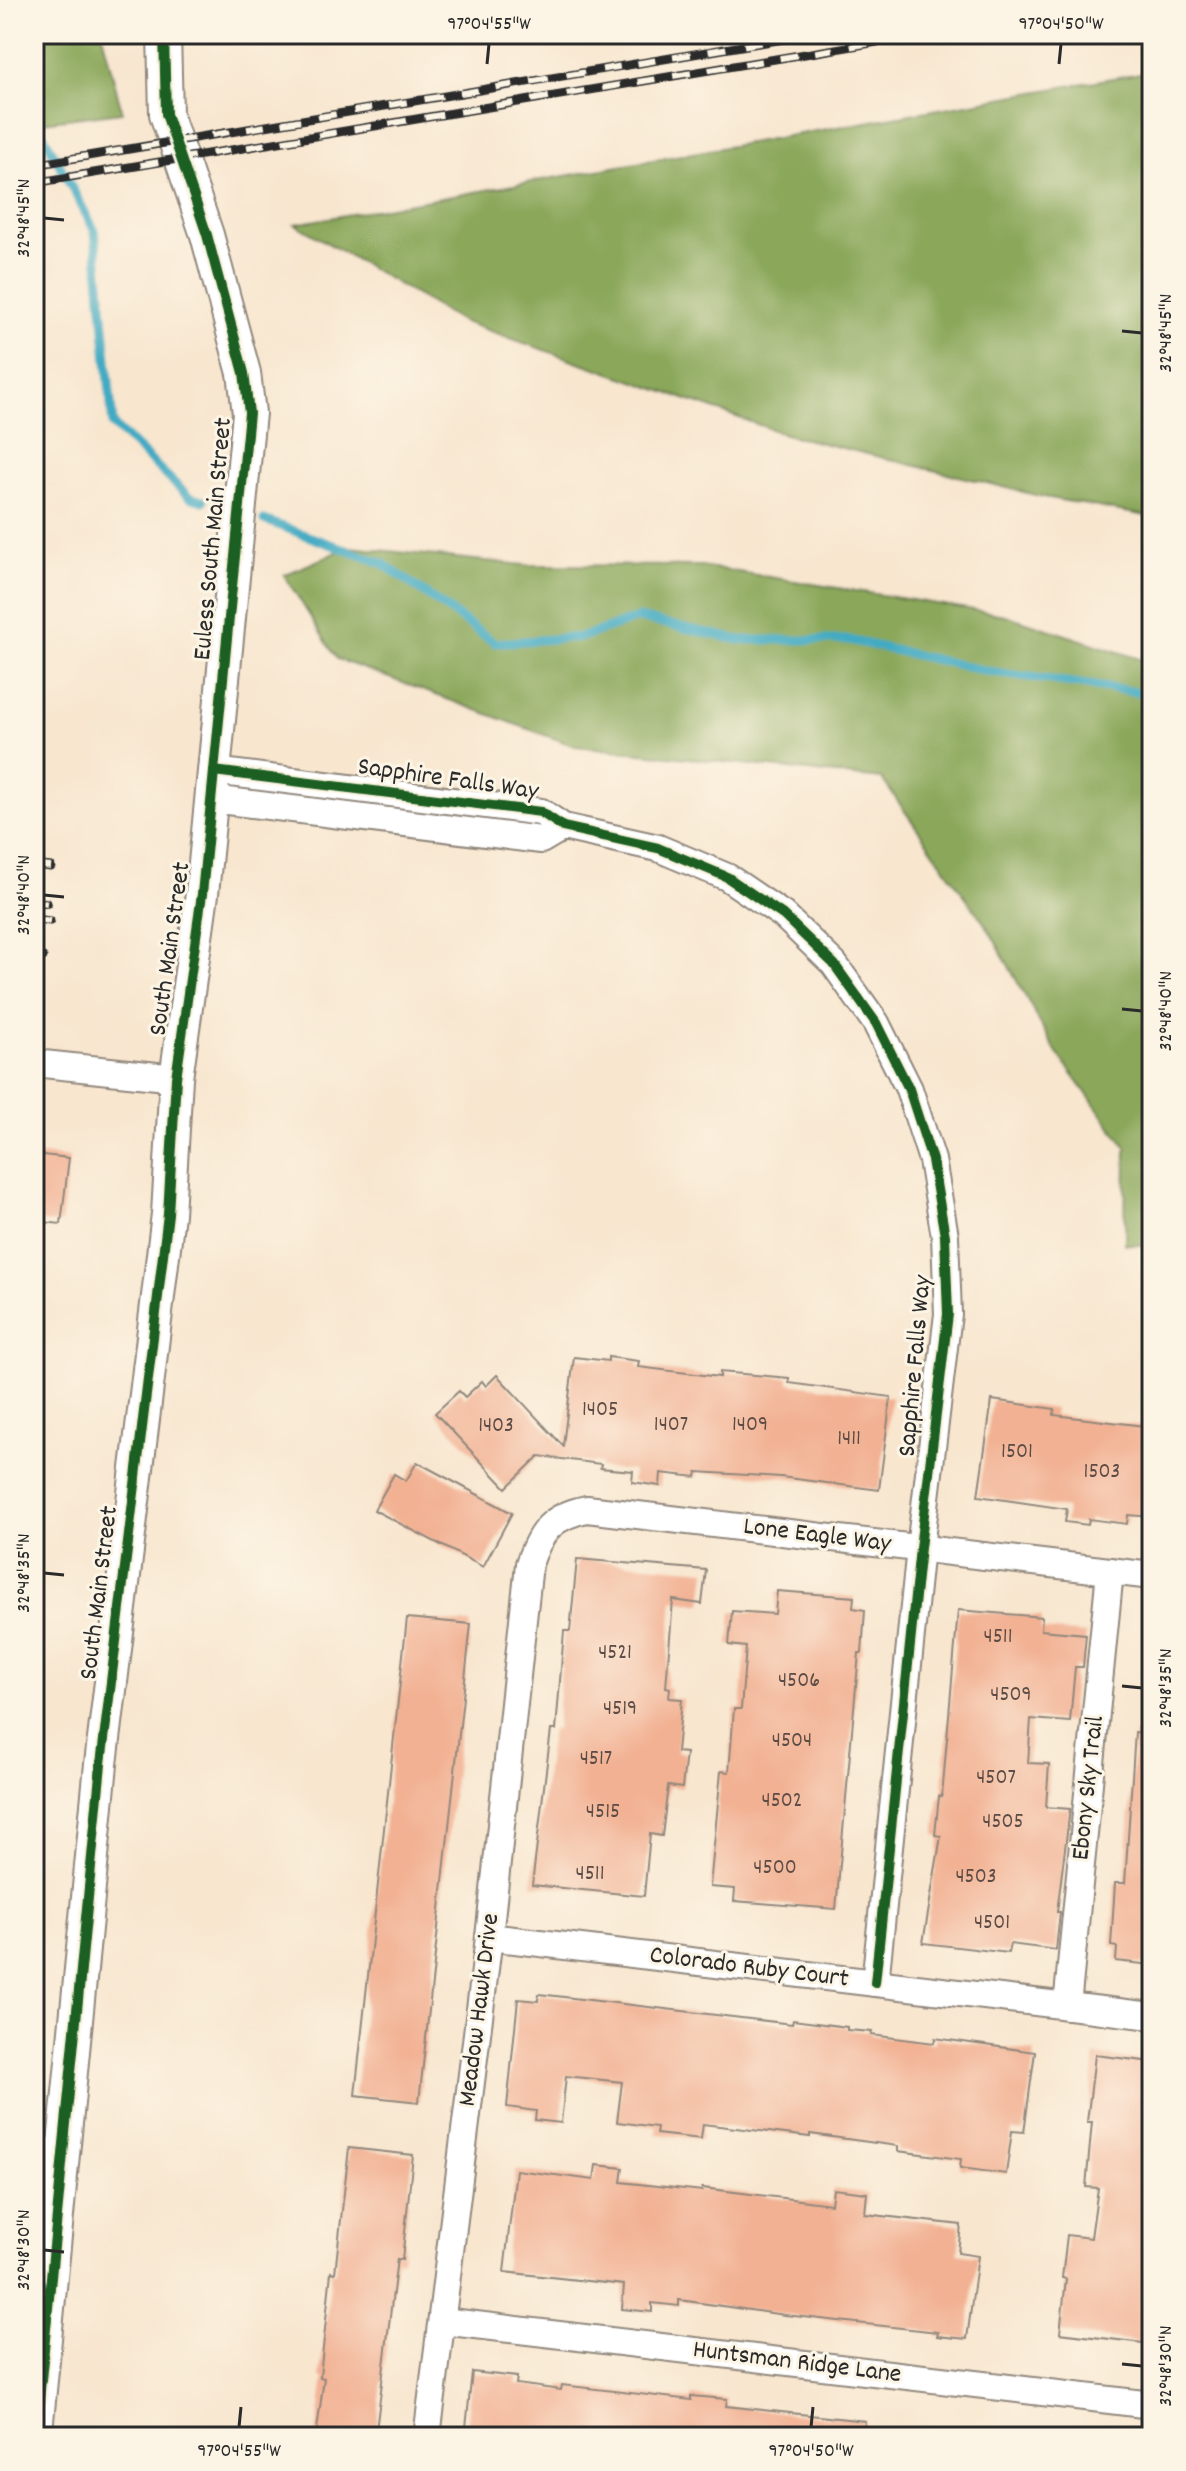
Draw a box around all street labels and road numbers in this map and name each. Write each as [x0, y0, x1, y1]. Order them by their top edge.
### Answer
street label: Euless South Main Street [185, 416, 243, 662]
street label: Sapphire Falls Way [355, 749, 541, 811]
street label: South Main Street [140, 859, 202, 1038]
street label: Sapphire Falls Way [890, 1273, 942, 1458]
street label: South Main Street [71, 1503, 129, 1682]
street label: Lone Eagle Way [741, 1509, 893, 1563]
street label: Ebony Sky Trail [1063, 1714, 1115, 1862]
street label: Meadow Hawk Drive [450, 1911, 510, 2109]
street label: Colorado Ruby Court [647, 1937, 851, 1999]
street label: Huntsman Ridge Lane [691, 2332, 903, 2394]

